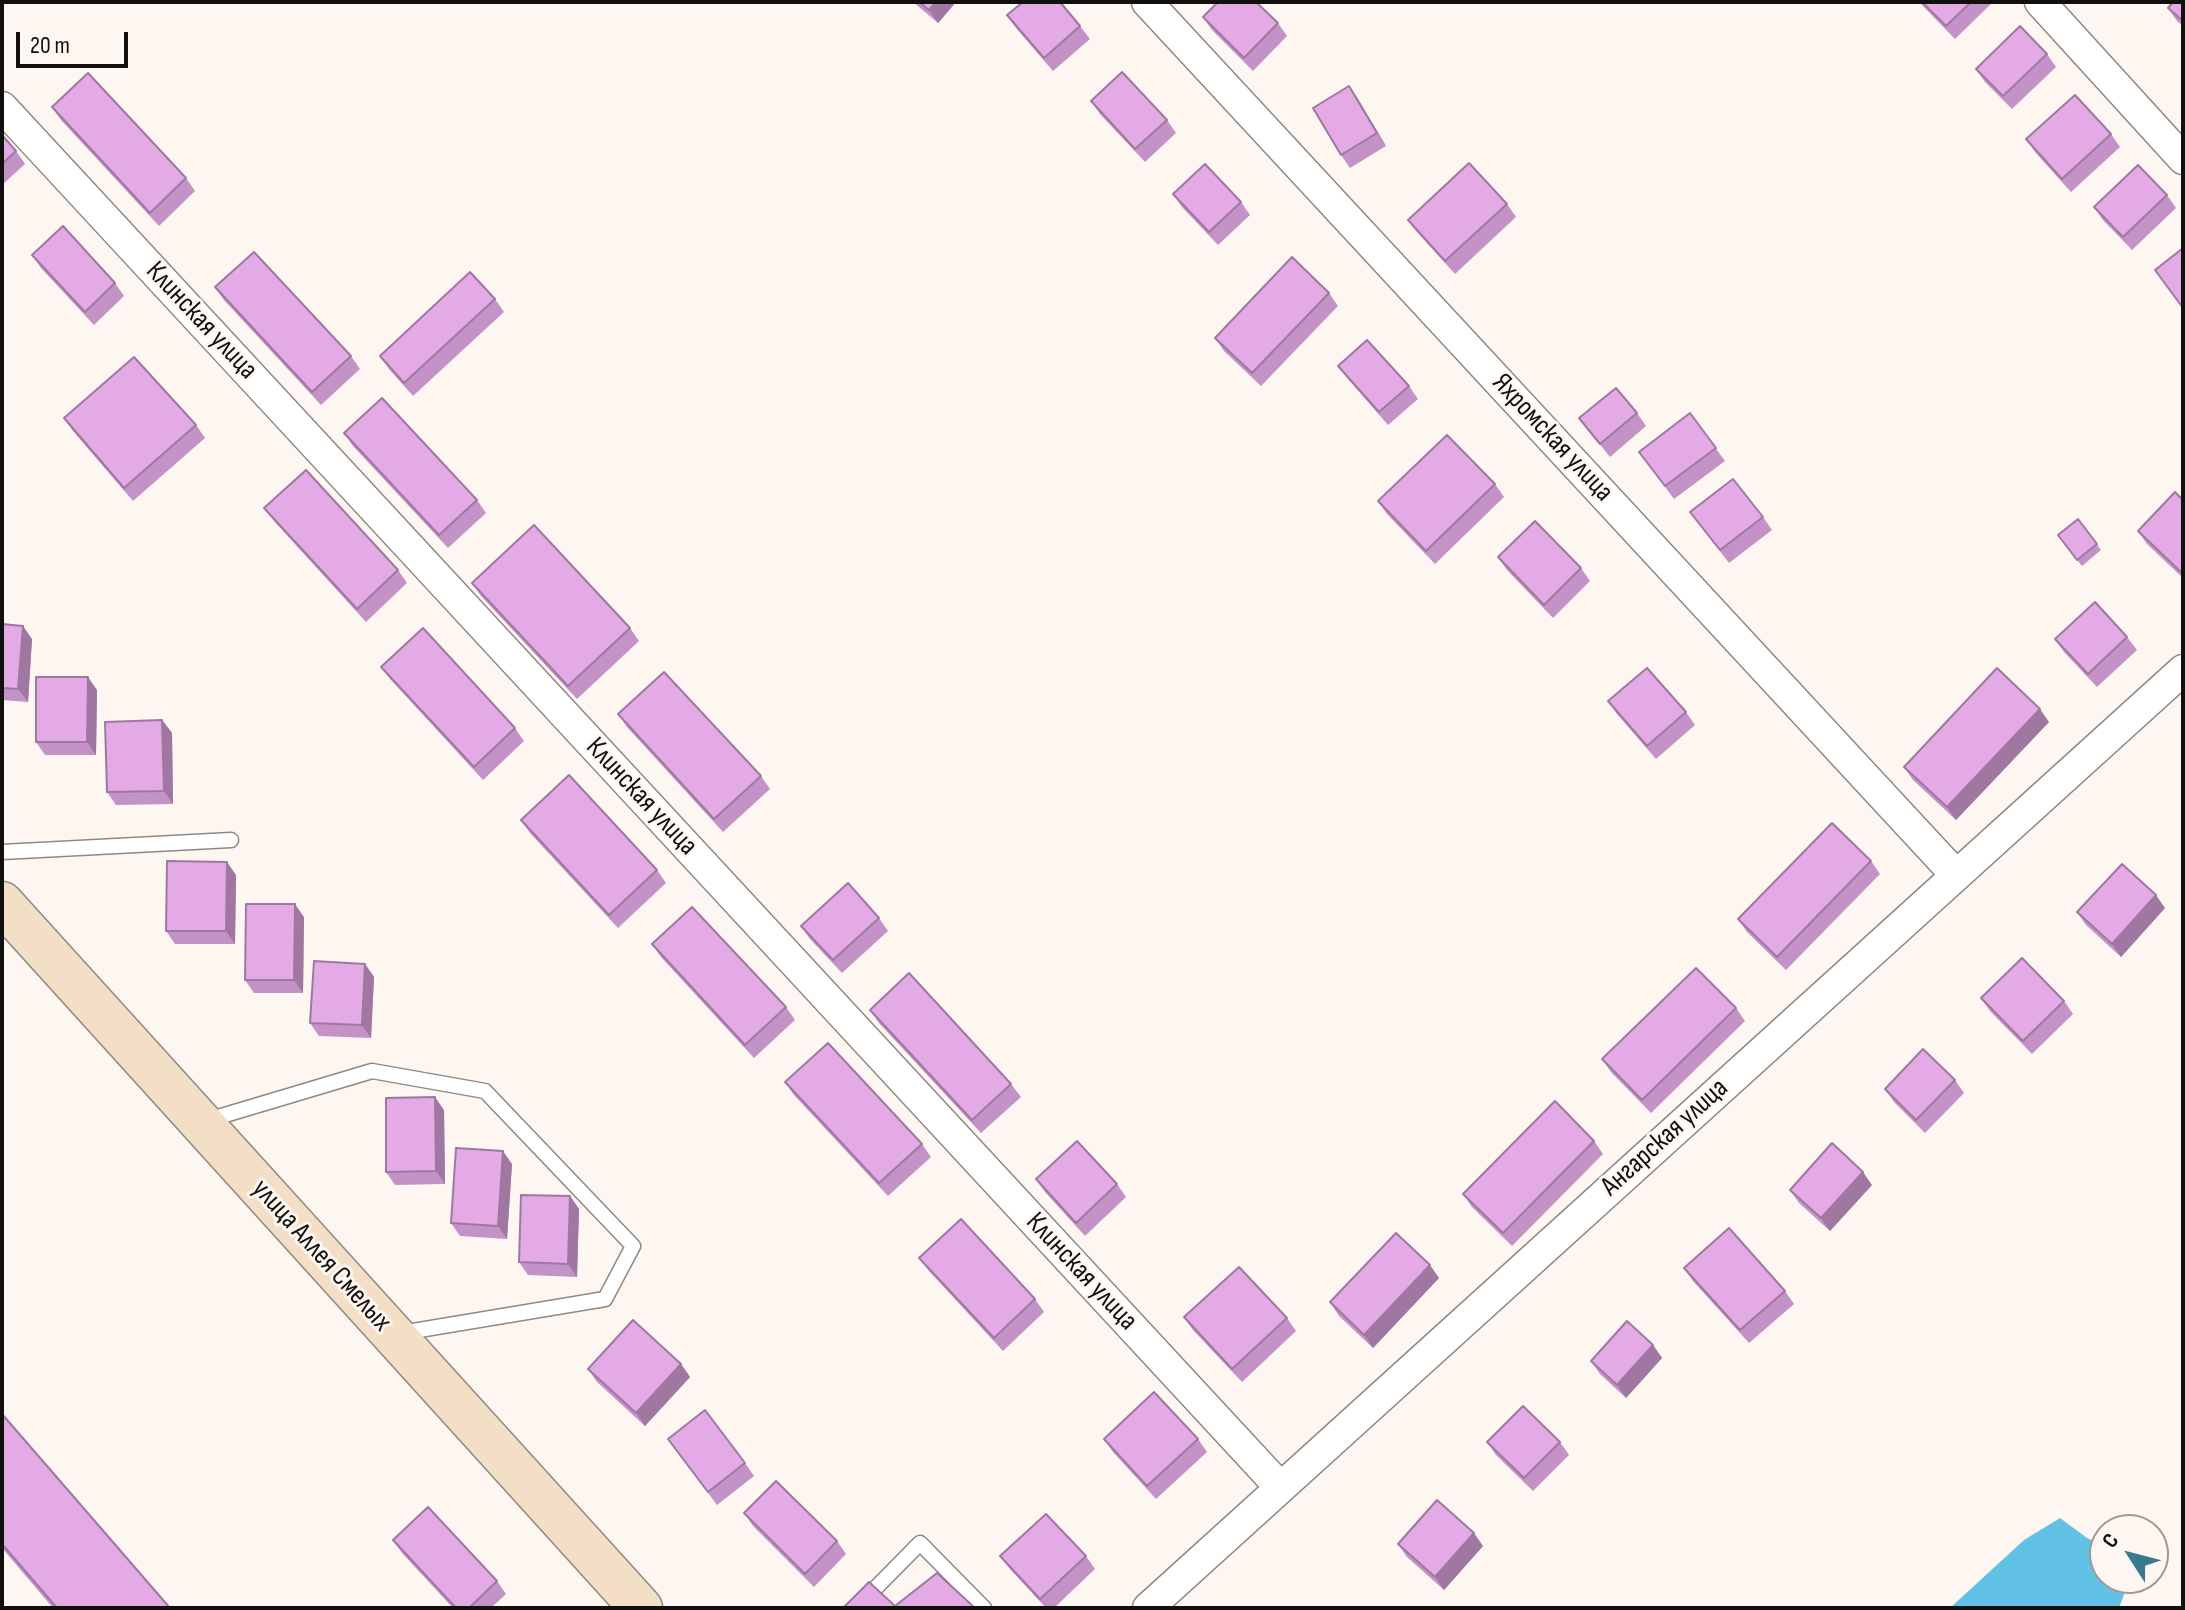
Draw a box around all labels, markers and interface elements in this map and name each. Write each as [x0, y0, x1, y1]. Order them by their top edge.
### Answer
scale bar [20, 16, 132, 66]
text: 20 m [30, 31, 70, 60]
street label: Клинская улица [138, 255, 264, 387]
street label: Яхромская улица [1484, 367, 1620, 509]
street label: Клинская улица [578, 731, 704, 863]
street label: Ангарская улица [1595, 1072, 1735, 1204]
street label: улица Аллея Смелых [244, 1173, 398, 1339]
street label: Клинская улица [1018, 1206, 1144, 1338]
north arrow [2089, 1514, 2169, 1594]
text: С [2097, 1528, 2125, 1553]

